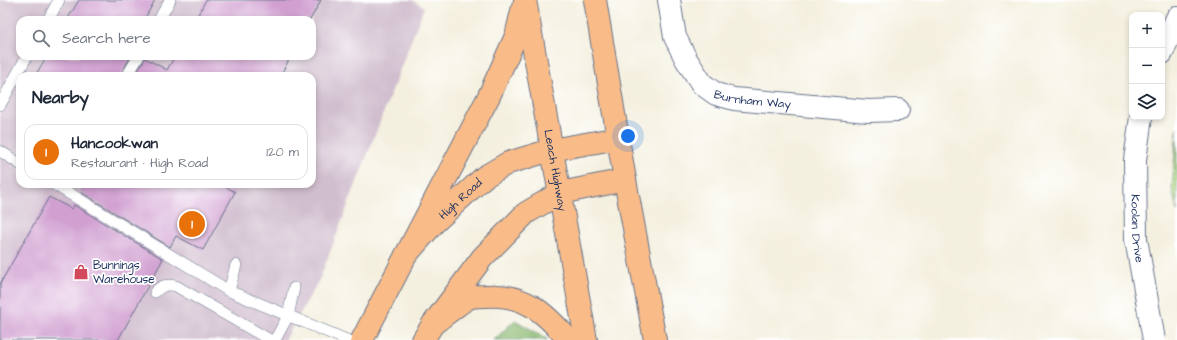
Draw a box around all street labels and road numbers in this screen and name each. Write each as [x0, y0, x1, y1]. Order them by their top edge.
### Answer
street label: Burnham Way [712, 86, 792, 114]
street label: Leach Highway [539, 128, 571, 213]
street label: High Road [435, 175, 486, 224]
street label: Koolan Drive [1126, 194, 1148, 265]

